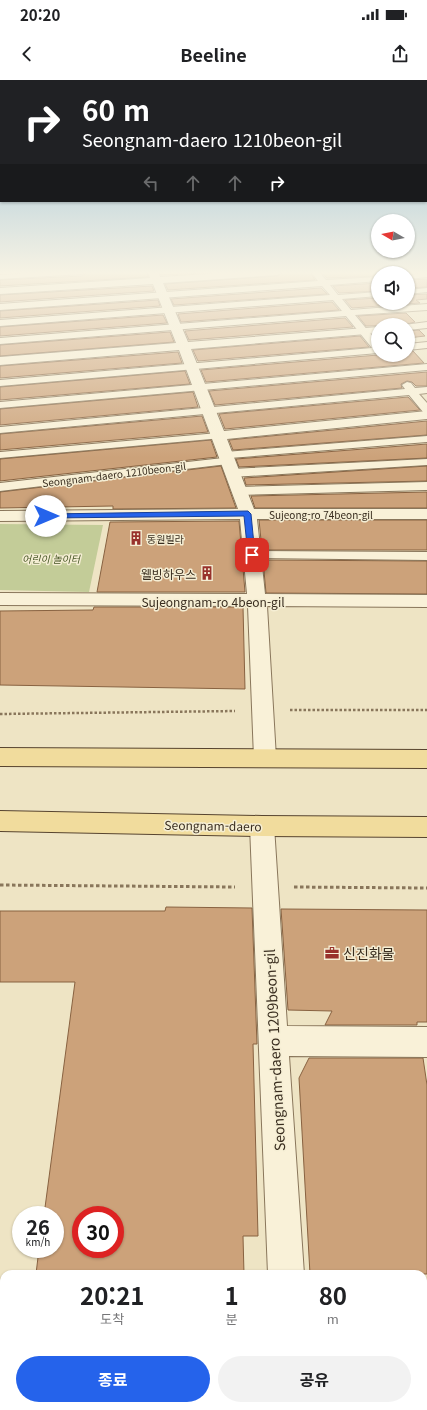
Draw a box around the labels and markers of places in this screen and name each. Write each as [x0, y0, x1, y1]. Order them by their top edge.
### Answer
building icon: 동원빌라 [128, 530, 144, 546]
place label: 동원빌라 [147, 531, 185, 546]
pin [235, 538, 269, 572]
place label: 웰빙하우스 [141, 565, 196, 582]
building icon: 웰빙하우스 [199, 565, 215, 581]
place label: 신진화물 [343, 943, 395, 963]
office icon: 신진화물 [324, 945, 340, 961]

